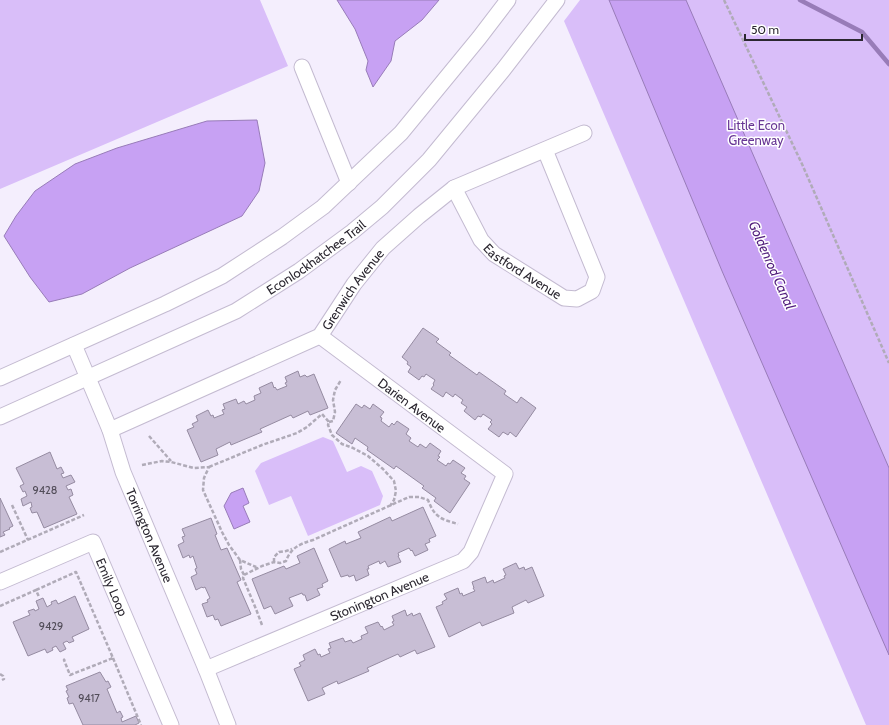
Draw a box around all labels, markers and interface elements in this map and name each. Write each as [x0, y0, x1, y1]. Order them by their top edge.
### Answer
scale bar [745, 16, 862, 42]
text: 50 m [751, 22, 779, 37]
park label: Little Econ Greenway [727, 117, 785, 148]
street label: Econlockhatchee Trail [263, 216, 368, 298]
water label: Goldenrod Canal [744, 218, 800, 313]
street label: Eastford Avenue [480, 240, 565, 303]
street label: Grenwich Avenue [318, 245, 387, 333]
street label: Darien Avenue [375, 374, 449, 436]
house number: 9428 [32, 483, 58, 497]
street label: Torrington Avenue [123, 486, 177, 585]
street label: Emily Loop [93, 555, 132, 618]
street label: Stonington Avenue [328, 568, 431, 624]
house number: 9429 [39, 619, 63, 633]
house number: 9417 [78, 691, 100, 705]

